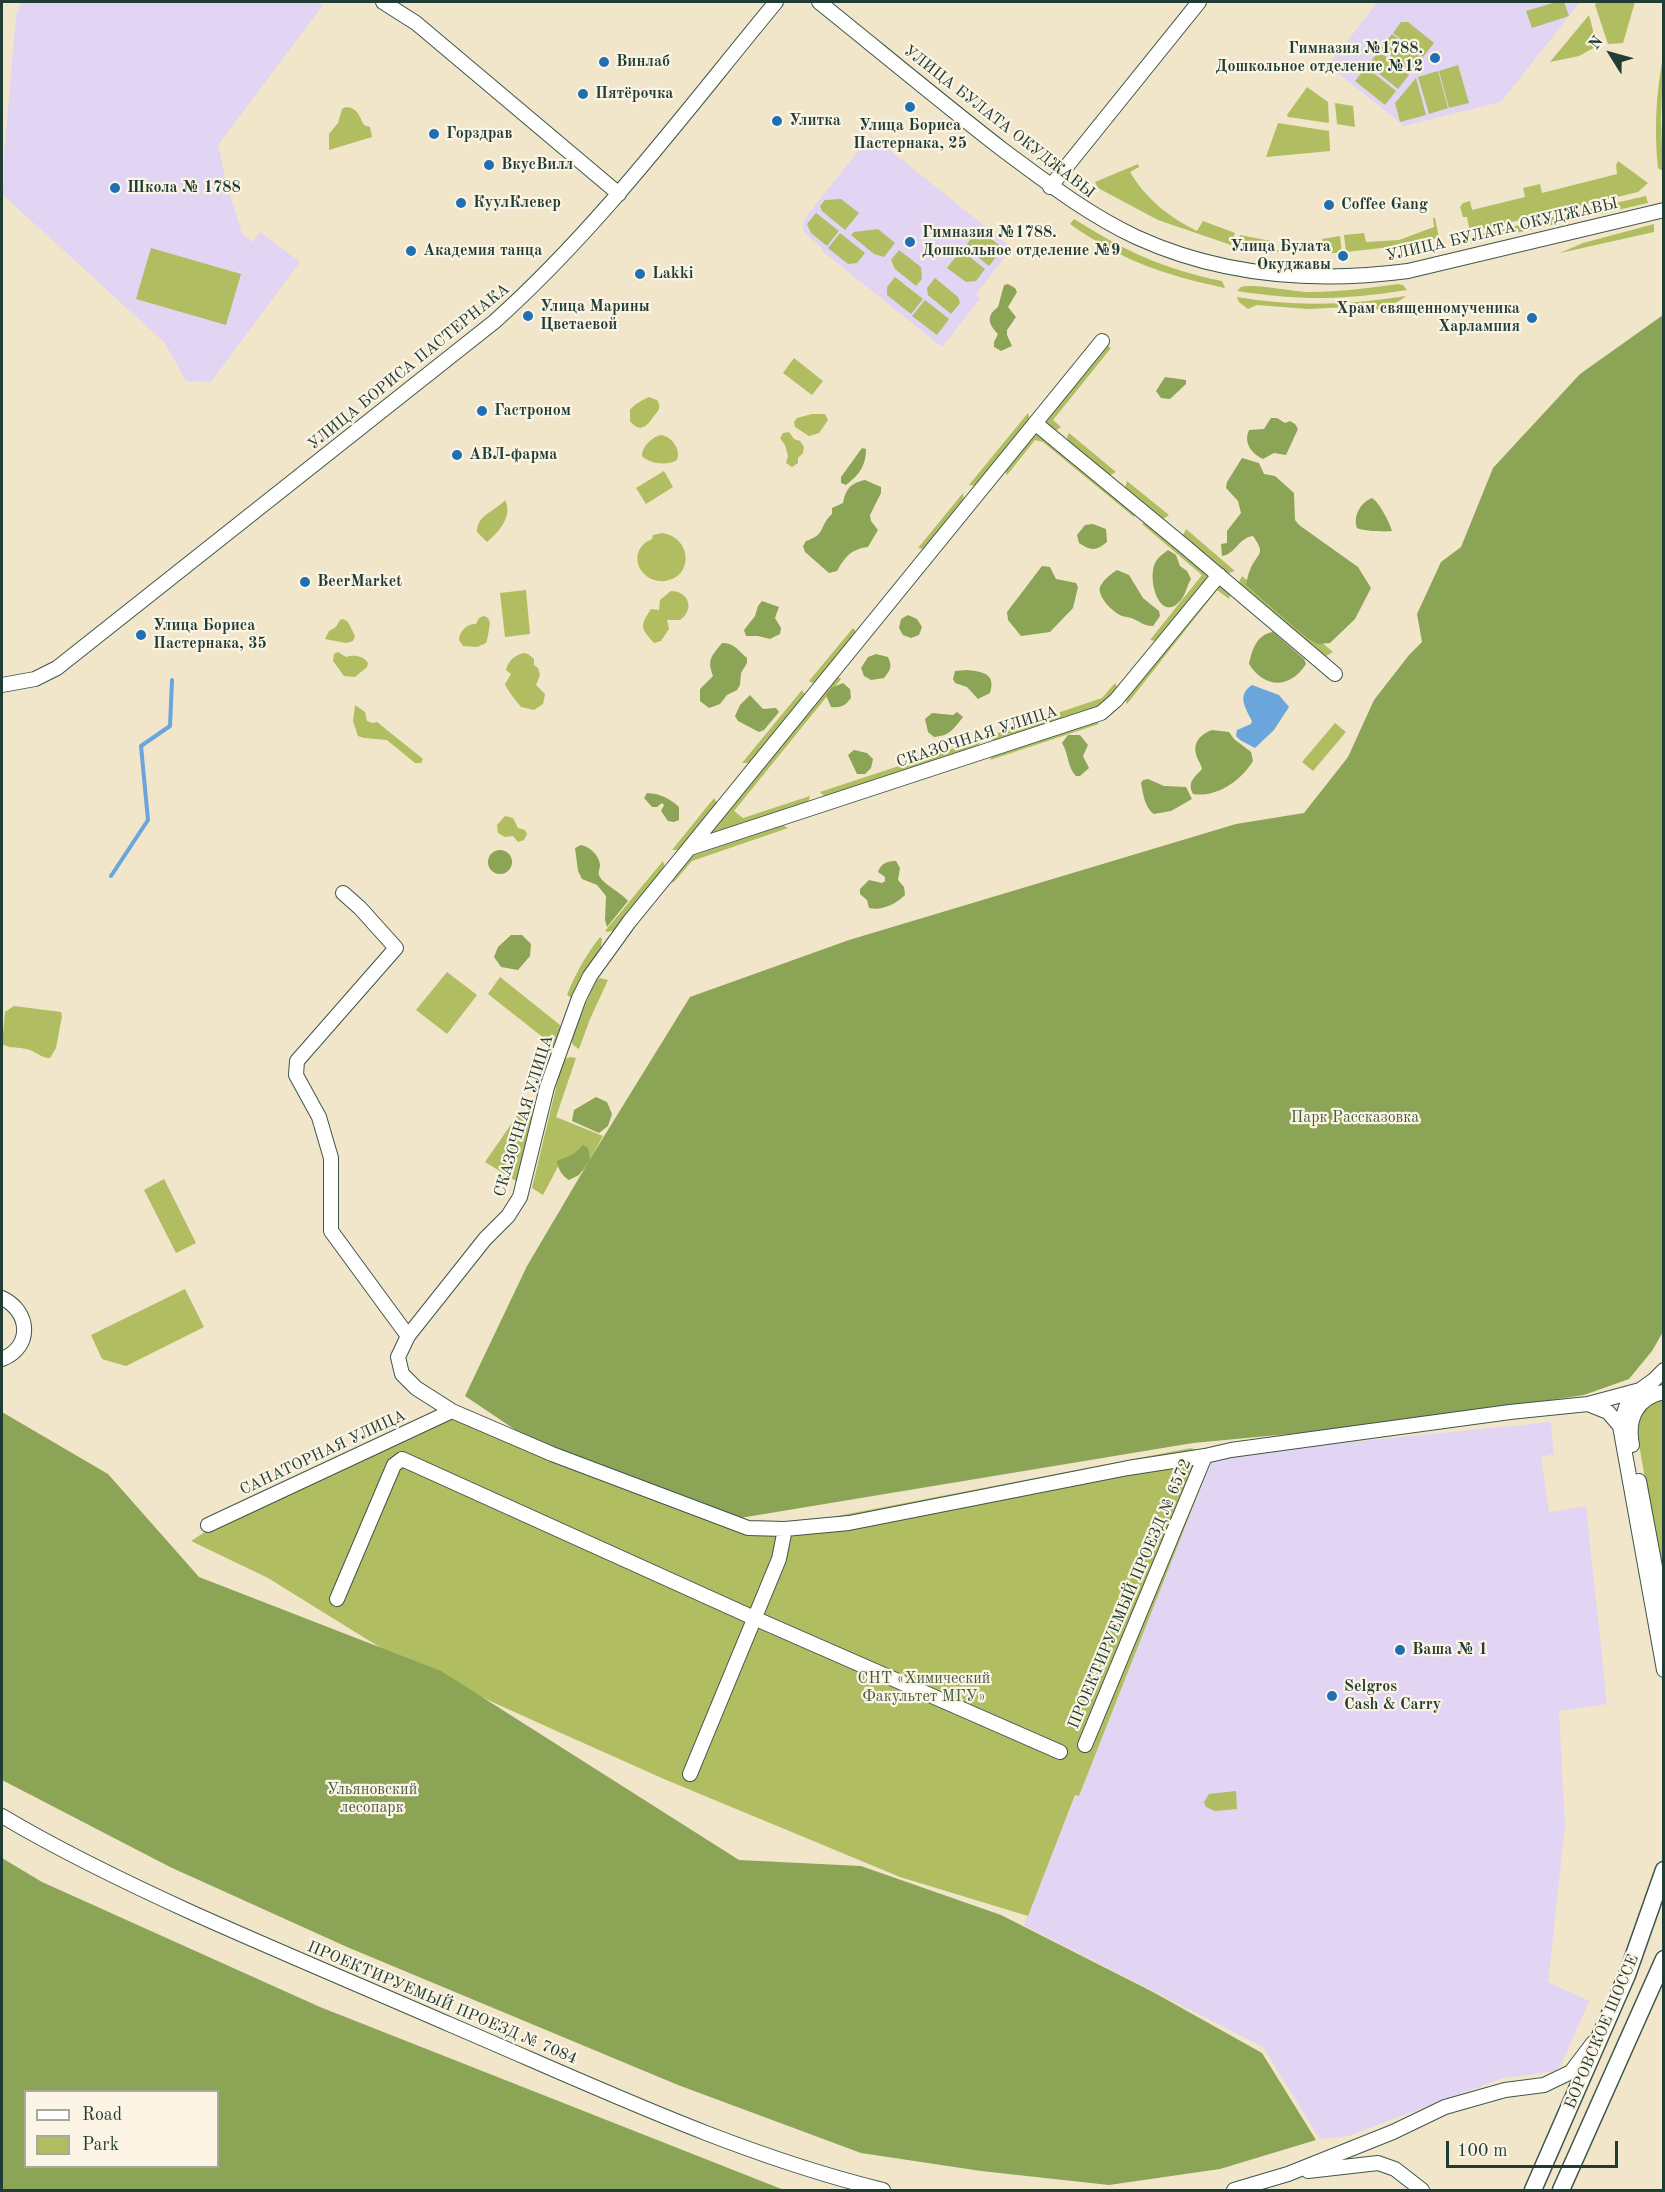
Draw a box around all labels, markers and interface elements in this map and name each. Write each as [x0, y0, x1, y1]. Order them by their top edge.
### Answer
north arrow [1581, 24, 1641, 84]
text: N [1587, 33, 1607, 53]
place label: Гимназия №1788. Дошкольное отделение №12 [1216, 39, 1423, 77]
street label: УЛИЦА БУЛАТА ОКУДЖАВЫ [899, 41, 1099, 203]
marker: Гимназия №1788. Дошкольное отделение №12 [1428, 51, 1442, 65]
place label: Винлаб [616, 52, 670, 72]
marker: Винлаб [597, 55, 611, 69]
place label: Пятёрочка [595, 84, 673, 104]
marker: Пятёрочка [576, 87, 590, 101]
marker: Улица Бориса Пастернака, 25 [903, 100, 917, 114]
place label: Улитка [789, 111, 841, 131]
marker: Улитка [770, 114, 784, 128]
place label: Улица Бориса Пастернака, 25 [853, 116, 967, 154]
place label: Горздрав [446, 124, 512, 144]
marker: Горздрав [427, 127, 441, 141]
place label: ВкусВилл [501, 155, 573, 175]
marker: ВкусВилл [482, 158, 496, 172]
place label: Школа № 1788 [127, 178, 241, 198]
marker: Школа № 1788 [108, 181, 122, 195]
place label: КуулКлевер [473, 193, 561, 213]
street label: УЛИЦА БУЛАТА ОКУДЖАВЫ [1384, 194, 1620, 266]
place label: Coffee Gang [1341, 195, 1428, 215]
marker: КуулКлевер [454, 196, 468, 210]
marker: Coffee Gang [1322, 198, 1336, 212]
place label: Гимназия №1788. Дошкольное отделение №9 [922, 223, 1120, 261]
marker: Гимназия №1788. Дошкольное отделение №9 [903, 235, 917, 249]
place label: Улица Булата Окуджавы [1230, 237, 1331, 275]
place label: Академия танца [423, 241, 542, 261]
marker: Академия танца [404, 244, 418, 258]
marker: Улица Булата Окуджавы [1336, 249, 1350, 263]
place label: Lakki [652, 264, 694, 284]
marker: Lakki [633, 267, 647, 281]
street label: УЛИЦА БОРИСА ПАСТЕРНАКА [304, 280, 514, 454]
place label: Улица Марины Цветаевой [540, 297, 650, 335]
place label: Храм священномученика Харлампия [1336, 299, 1520, 337]
marker: Улица Марины Цветаевой [521, 309, 535, 323]
marker: Храм священномученика Харлампия [1525, 311, 1539, 325]
place label: Гастроном [494, 401, 571, 421]
marker: Гастроном [475, 404, 489, 418]
place label: АВЛ-фарма [469, 445, 557, 465]
marker: АВЛ-фарма [450, 448, 464, 462]
place label: BeerMarket [317, 572, 402, 592]
marker: BeerMarket [298, 575, 312, 589]
place label: Улица Бориса Пастернака, 35 [153, 616, 267, 654]
marker: Улица Бориса Пастернака, 35 [134, 628, 148, 642]
street label: СКАЗОЧНАЯ УЛИЦА [894, 702, 1060, 772]
street label: СКАЗОЧНАЯ УЛИЦА [490, 1033, 558, 1199]
park label: Парк Рассказовка [1291, 1108, 1419, 1128]
street label: САНАТОРНАЯ УЛИЦА [237, 1406, 409, 1500]
street label: ПРОЕКТИРУЕМЫЙ ПРОЕЗД № 6572 [1064, 1456, 1196, 1732]
place label: Ваша № 1 [1412, 1640, 1488, 1660]
marker: Ваша № 1 [1393, 1643, 1407, 1657]
park label: СНТ «Химический Факультет МГУ» [858, 1669, 990, 1707]
place label: Selgros Cash & Carry [1344, 1677, 1441, 1715]
marker: Selgros Cash & Carry [1325, 1689, 1339, 1703]
park label: Ульяновский лесопарк [327, 1780, 417, 1818]
street label: ПРОЕКТИРУЕМЫЙ ПРОЕЗД № 7084 [304, 1937, 580, 2069]
street label: БОРОВСКОЕ ШОССЕ [1561, 1952, 1643, 2112]
legend [24, 2090, 219, 2168]
text: Road [82, 2106, 122, 2124]
scale bar [1449, 2129, 1622, 2167]
text: Park [82, 2136, 119, 2154]
text: 100 m [1457, 2142, 1508, 2160]

